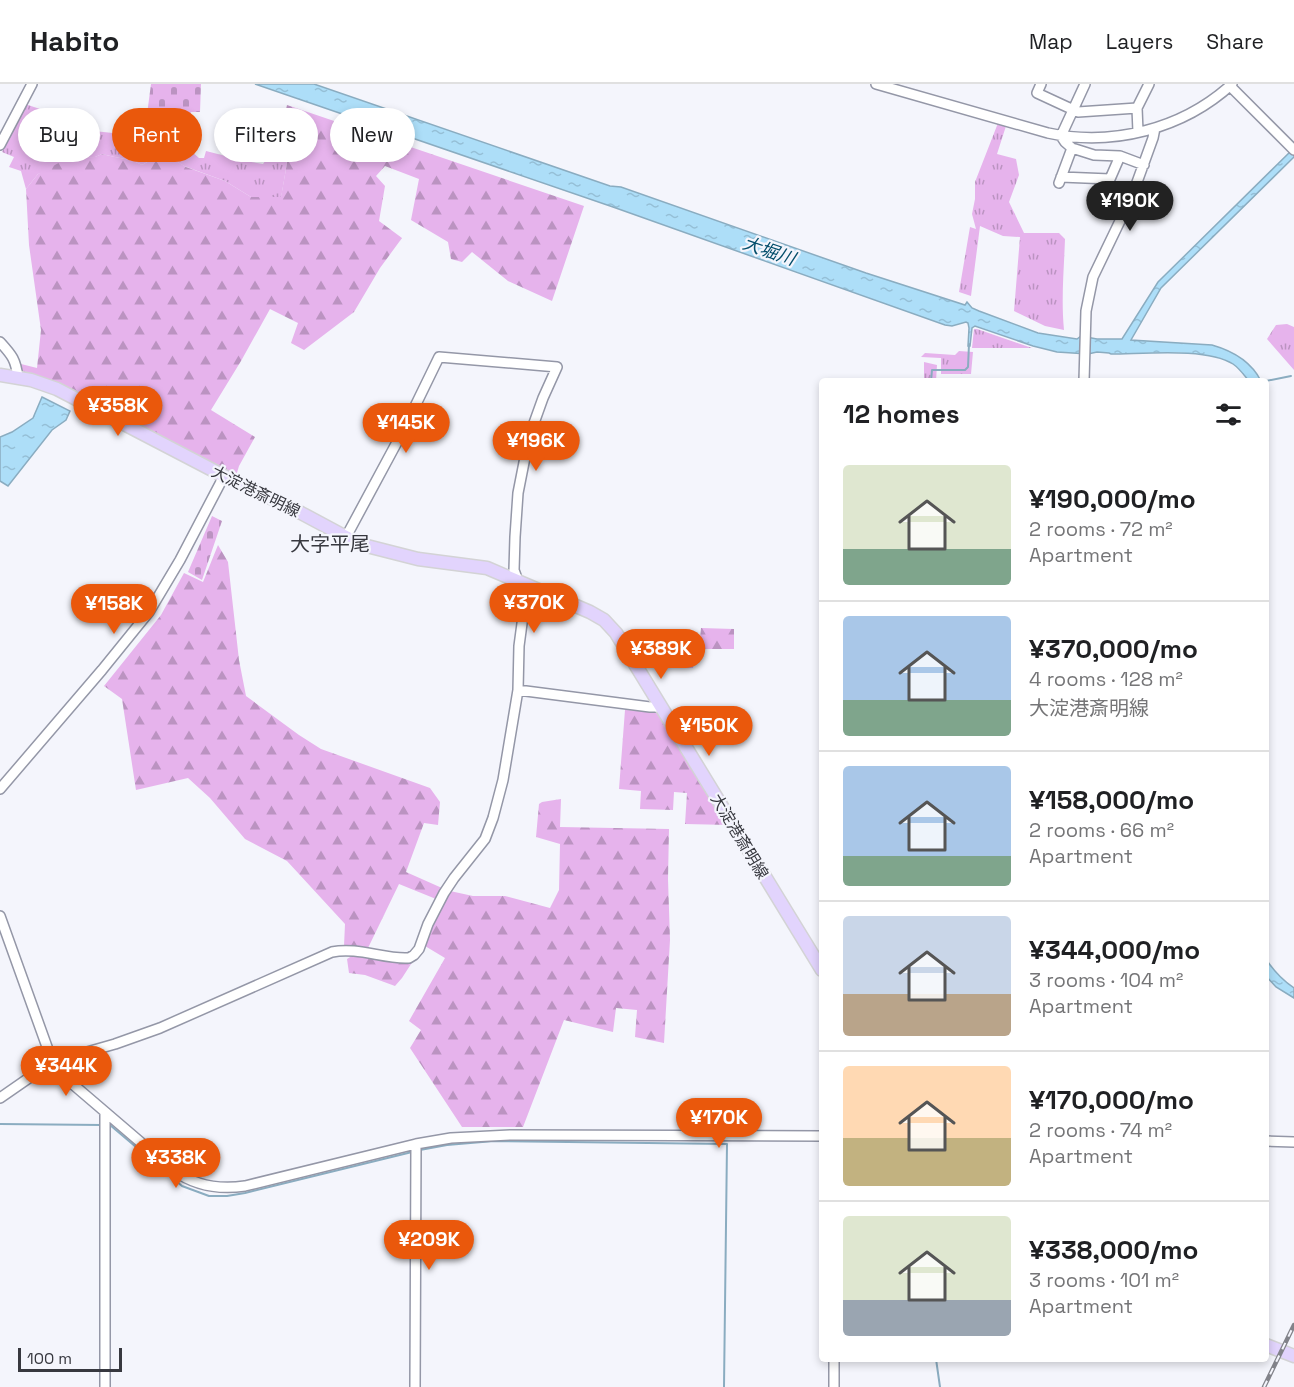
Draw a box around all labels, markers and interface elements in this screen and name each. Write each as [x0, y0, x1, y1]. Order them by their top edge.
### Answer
text: Habito [30, 23, 119, 59]
text: Map [1029, 28, 1073, 55]
text: Layers [1106, 28, 1173, 55]
text: Share [1206, 28, 1264, 55]
chip: Buy [18, 108, 100, 162]
chip: Rent [112, 108, 202, 162]
chip: Filters [214, 108, 318, 162]
chip: New [330, 108, 415, 162]
pin: ¥190K [1088, 181, 1172, 232]
text: ¥190K [1100, 187, 1160, 213]
water label: 大堀川 [740, 231, 800, 271]
pin: ¥358K [76, 386, 160, 437]
text: ¥358K [87, 392, 149, 418]
text: 12 homes [843, 397, 960, 431]
icon: filters [1212, 398, 1245, 431]
pin: ¥145K [364, 403, 448, 454]
text: ¥145K [377, 409, 435, 435]
pin: ¥196K [494, 421, 578, 472]
text: ¥196K [507, 427, 565, 453]
street label: 大淀港斎明線 [208, 461, 304, 522]
text: ¥190,000/mo [1029, 482, 1196, 516]
icon: home [891, 489, 963, 561]
text: 2 rooms · 72 m² [1029, 516, 1173, 542]
district label: 大字平尾 [290, 531, 370, 557]
text: Apartment [1029, 542, 1133, 568]
pin: ¥370K [492, 583, 576, 634]
pin: ¥158K [72, 584, 156, 635]
text: ¥370K [503, 589, 565, 615]
text: ¥158K [85, 590, 143, 616]
pin: ¥389K [619, 629, 703, 680]
text: ¥370,000/mo [1029, 632, 1198, 666]
text: ¥389K [630, 635, 692, 661]
icon: home [891, 640, 963, 712]
text: 4 rooms · 128 m² [1029, 666, 1183, 692]
text: 大淀港斎明線 [1029, 695, 1149, 721]
pin: ¥150K [667, 706, 751, 757]
text: ¥150K [680, 712, 738, 738]
text: ¥158,000/mo [1029, 783, 1194, 817]
street label: 大淀港斎明線 [706, 790, 773, 883]
icon: home [891, 790, 963, 862]
text: 2 rooms · 66 m² [1029, 817, 1174, 843]
text: Apartment [1029, 843, 1133, 869]
text: ¥344,000/mo [1029, 933, 1200, 967]
icon: home [891, 940, 963, 1012]
text: 3 rooms · 104 m² [1029, 967, 1183, 993]
text: Apartment [1029, 993, 1133, 1019]
pin: ¥344K [24, 1046, 108, 1097]
text: ¥344K [35, 1052, 97, 1078]
text: ¥170,000/mo [1029, 1083, 1194, 1117]
icon: home [891, 1090, 963, 1162]
pin: ¥170K [677, 1098, 761, 1149]
text: ¥170K [690, 1104, 748, 1130]
text: 2 rooms · 74 m² [1029, 1117, 1172, 1143]
pin: ¥338K [134, 1138, 218, 1189]
text: Apartment [1029, 1143, 1133, 1169]
text: ¥338K [145, 1144, 207, 1170]
pin: ¥209K [387, 1220, 471, 1271]
text: ¥209K [398, 1226, 460, 1252]
text: ¥338,000/mo [1029, 1233, 1198, 1267]
icon: home [891, 1240, 963, 1312]
text: 3 rooms · 101 m² [1029, 1267, 1179, 1293]
text: Apartment [1029, 1293, 1133, 1319]
scale bar [18, 1345, 122, 1372]
text: 100 m [27, 1348, 72, 1369]

